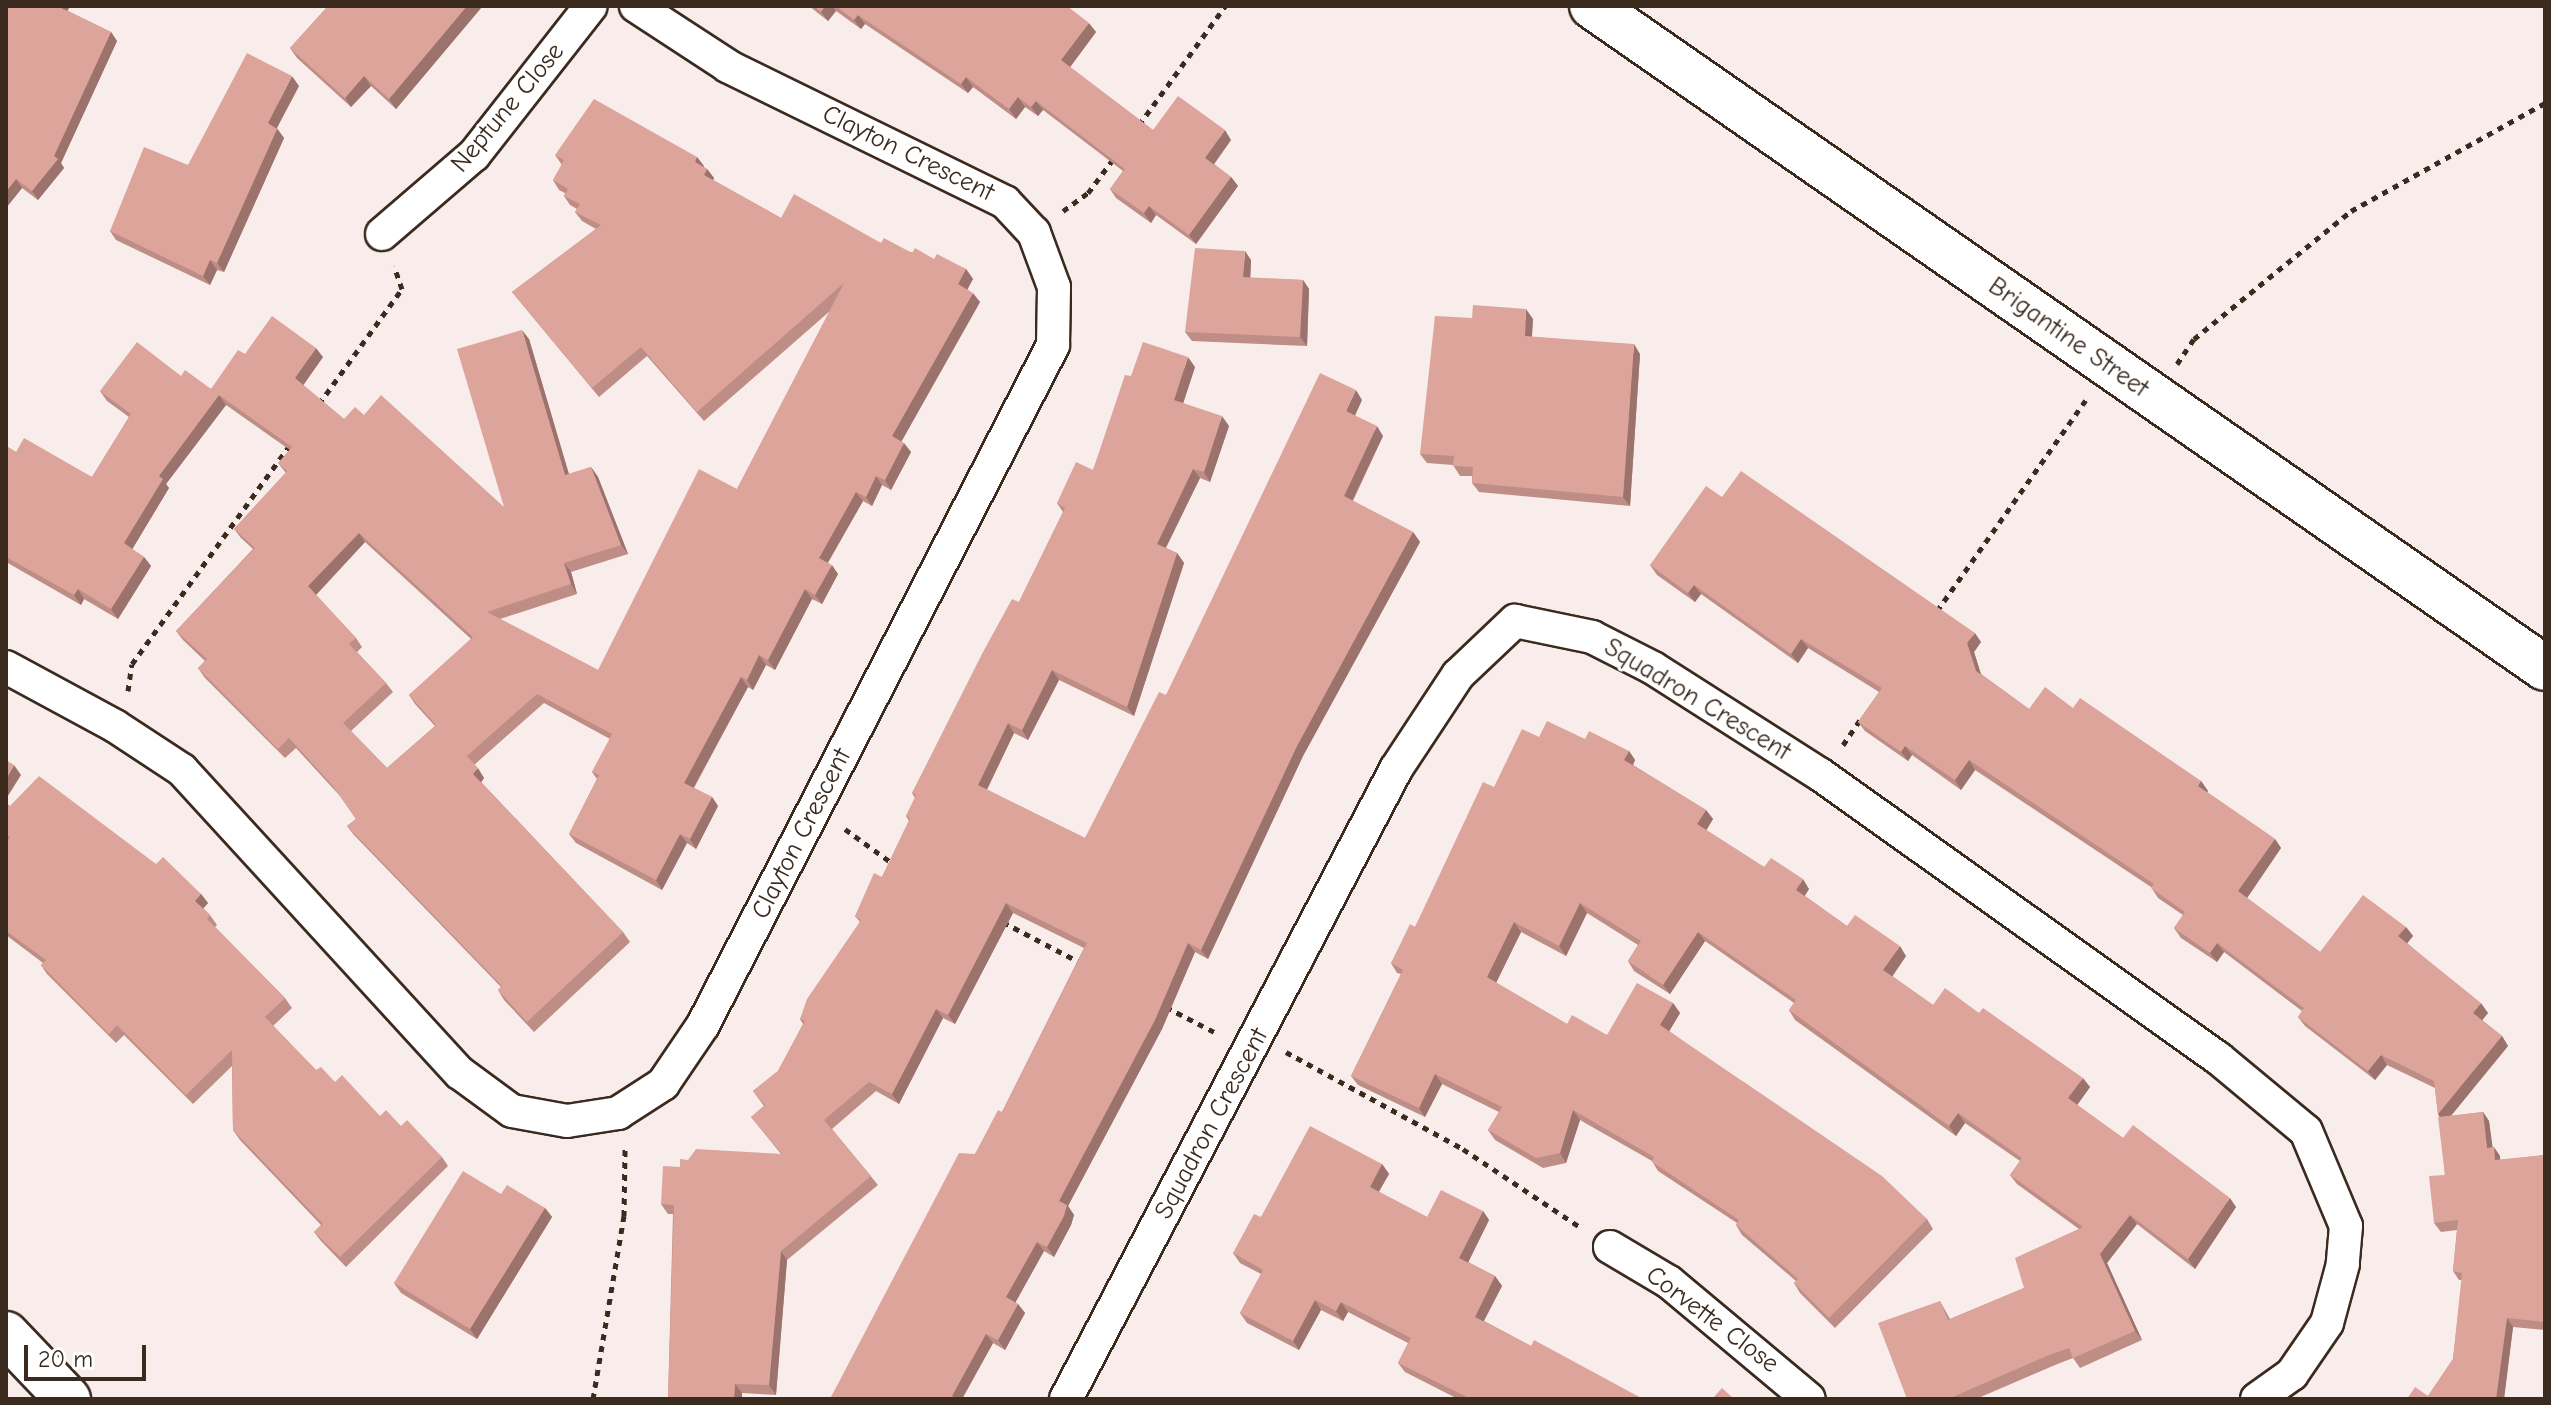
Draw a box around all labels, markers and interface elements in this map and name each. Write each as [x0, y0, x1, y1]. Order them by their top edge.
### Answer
street label: Neptune Close [445, 37, 571, 179]
street label: Clayton Crescent [817, 99, 999, 209]
street label: Brigantine Street [1982, 271, 2154, 405]
street label: Squadron Crescent [1598, 632, 1796, 768]
street label: Clayton Crescent [746, 744, 858, 924]
street label: Squadron Crescent [1148, 1023, 1276, 1225]
street label: Corvette Close [1639, 1260, 1785, 1380]
scale bar [28, 1329, 150, 1379]
text: 20 m [38, 1345, 93, 1373]

